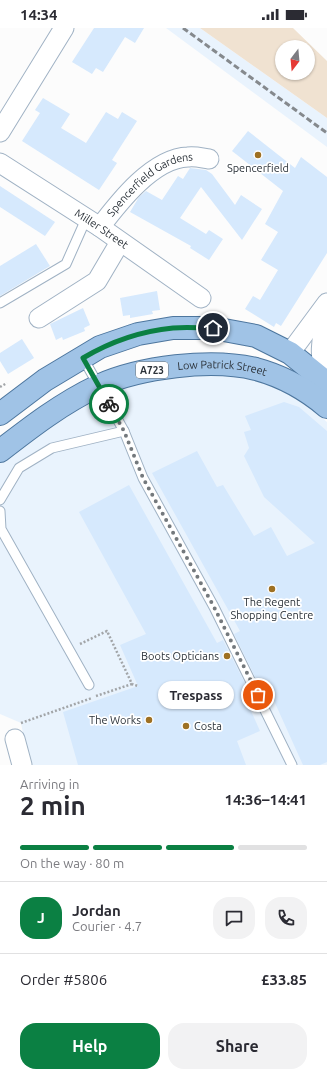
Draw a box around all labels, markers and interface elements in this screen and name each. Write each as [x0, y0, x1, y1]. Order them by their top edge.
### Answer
text: 14:34 [20, 6, 58, 23]
north arrow [275, 40, 315, 80]
map controls [275, 40, 315, 80]
marker: Spencerfield [253, 150, 263, 160]
street label: Spencerfield Gardens [105, 151, 193, 219]
place label: Spencerfield [227, 162, 289, 174]
street label: Miller Street [73, 207, 131, 251]
pin [196, 311, 230, 345]
icon: home [202, 317, 224, 339]
street label: Low Patrick Street [177, 358, 269, 378]
road number: A723 [136, 362, 168, 378]
courier [89, 384, 129, 424]
icon: bike [98, 393, 120, 415]
marker: The Regent Shopping Centre [267, 584, 277, 594]
place label: The Regent Shopping Centre [231, 596, 313, 621]
place label: Boots Opticians [141, 650, 219, 662]
marker: Boots Opticians [222, 651, 232, 661]
pin [241, 678, 275, 712]
callout: Trespass [158, 681, 234, 709]
icon: bag [247, 684, 269, 706]
text: Trespass [169, 688, 223, 702]
place label: The Works [89, 714, 141, 726]
marker: The Works [144, 715, 154, 725]
place label: Costa [194, 720, 222, 732]
marker: Costa [181, 721, 191, 731]
text: Arriving in [20, 777, 79, 791]
text: 2 min [20, 791, 86, 820]
text: 14:36–14:41 [224, 791, 307, 808]
text: On the way · 80 m [20, 856, 124, 870]
button: chat [213, 897, 255, 939]
button: phone [265, 897, 307, 939]
text: Jordan [72, 902, 121, 919]
text: J [37, 909, 45, 926]
text: Courier · 4.7 [72, 919, 142, 933]
text: Order #5806 [20, 971, 107, 988]
text: £33.85 [261, 971, 307, 988]
button: Help [20, 1023, 160, 1069]
button: Share [168, 1023, 307, 1069]

